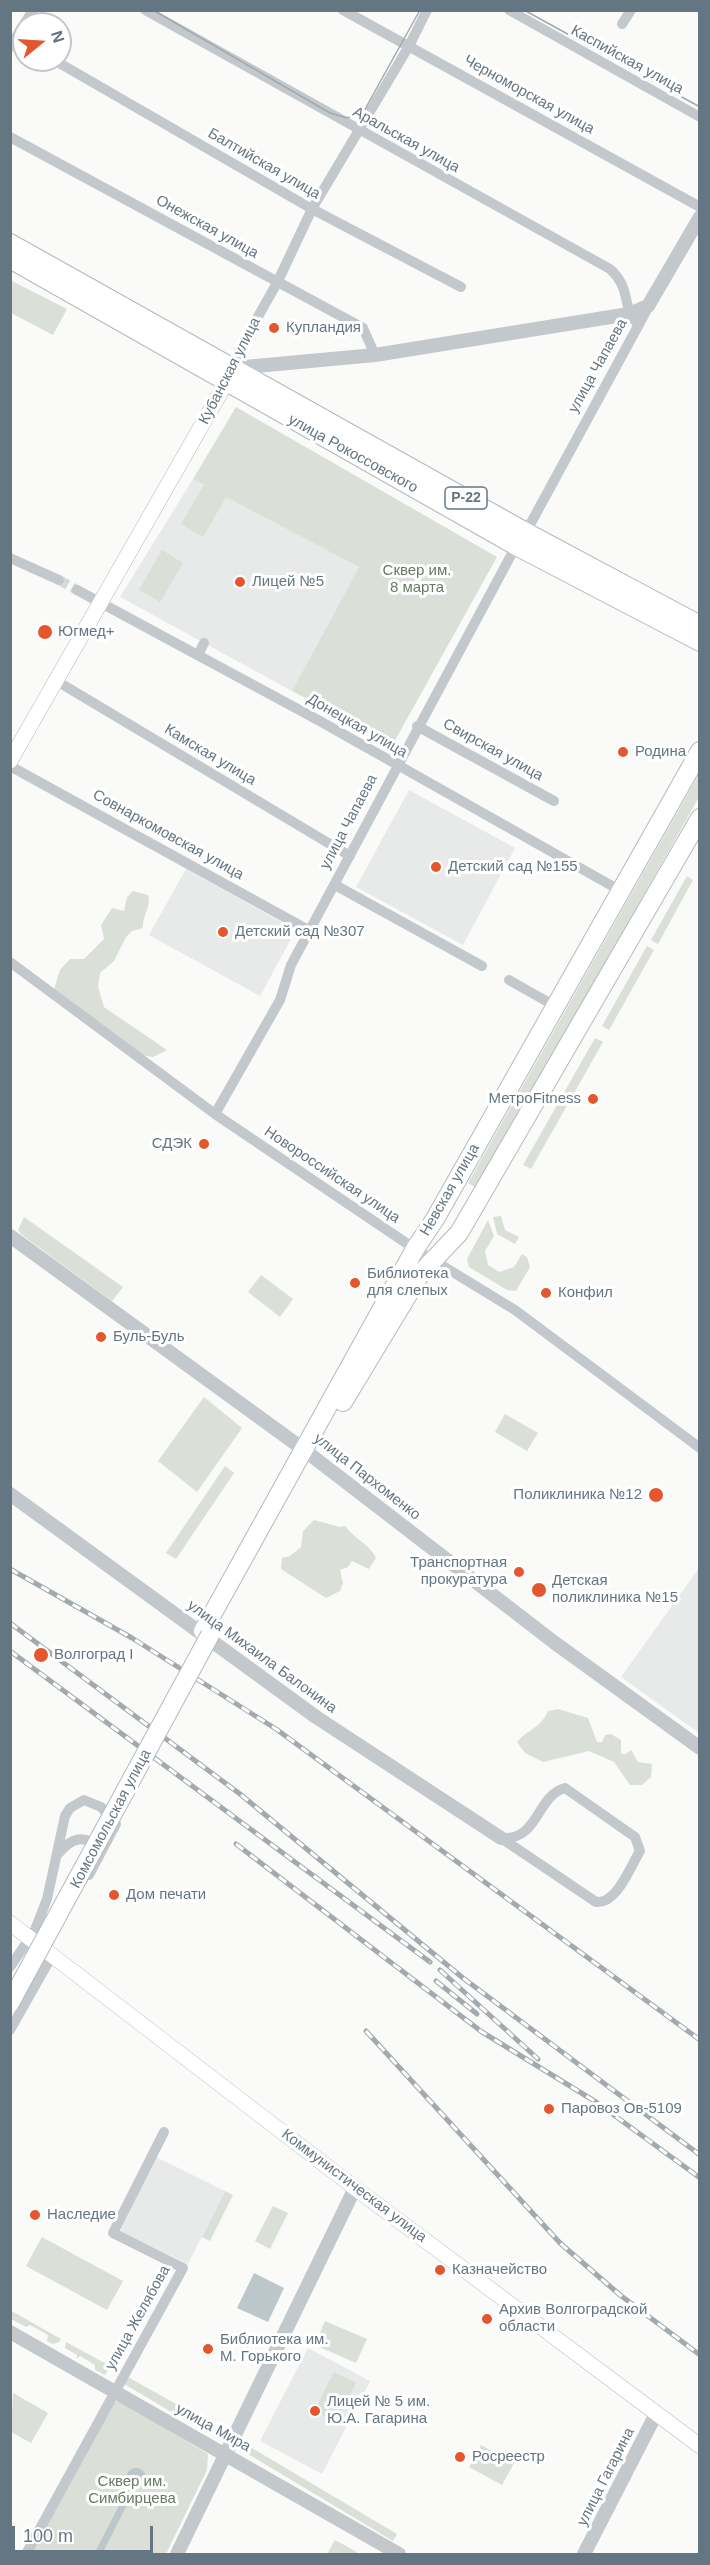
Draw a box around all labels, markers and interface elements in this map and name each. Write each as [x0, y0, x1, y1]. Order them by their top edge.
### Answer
north arrow [12, 12, 72, 72]
street label: Каспийская улица [568, 22, 686, 98]
text: N [48, 29, 68, 45]
street label: Черноморская улица [461, 52, 597, 138]
street label: Аральская улица [349, 103, 463, 177]
street label: Балтийская улица [205, 124, 323, 204]
street label: Онежская улица [153, 191, 261, 263]
street label: Кубанская улица [195, 315, 265, 427]
street label: улица Чапаева [565, 316, 631, 416]
place label: Купландия [286, 319, 361, 337]
marker: Купландия [267, 321, 281, 335]
street label: улица Рокоссовского [285, 411, 421, 497]
road number: Р-22 [445, 487, 487, 509]
park label: Сквер им. 8 марта [383, 562, 451, 597]
place label: Лицей №5 [252, 573, 324, 591]
marker: Лицей №5 [233, 575, 247, 589]
marker: Югмед+ [36, 623, 54, 641]
place label: Югмед+ [58, 623, 114, 641]
street label: Донецкая улица [304, 690, 410, 762]
street label: Свирская улица [440, 715, 546, 785]
street label: Камская улица [161, 721, 259, 789]
place label: Родина [635, 743, 686, 761]
marker: Родина [616, 745, 630, 759]
street label: улица Чапаева [316, 772, 382, 872]
street label: Совнаркомовская улица [89, 786, 247, 884]
place label: Детский сад №155 [448, 858, 578, 876]
marker: Детский сад №155 [429, 860, 443, 874]
place label: Детский сад №307 [235, 923, 365, 941]
marker: Детский сад №307 [216, 925, 230, 939]
place label: МетроFitness [489, 1090, 581, 1108]
marker: МетроFitness [586, 1092, 600, 1106]
street label: Новороссийская улица [261, 1123, 403, 1227]
place label: СДЭК [152, 1135, 192, 1153]
marker: СДЭК [197, 1137, 211, 1151]
street label: Невская улица [416, 1141, 484, 1239]
place label: Библиотека для слепых [367, 1265, 449, 1300]
marker: Библиотека для слепых [348, 1276, 362, 1290]
place label: Конфил [558, 1284, 613, 1302]
marker: Конфил [539, 1286, 553, 1300]
place label: Буль-Буль [113, 1328, 184, 1346]
marker: Буль-Буль [94, 1330, 108, 1344]
street label: улица Пархоменко [310, 1430, 424, 1524]
place label: Поликлиника №12 [513, 1486, 642, 1504]
marker: Поликлиника №12 [647, 1486, 665, 1504]
place label: Транспортная прокуратура [410, 1554, 507, 1589]
marker: Транспортная прокуратура [512, 1565, 526, 1579]
place label: Детская поликлиника №15 [552, 1572, 678, 1607]
marker: Детская поликлиника №15 [530, 1581, 548, 1599]
street label: улица Михаила Балонина [184, 1597, 340, 1717]
marker: Волгоград I [32, 1646, 50, 1664]
place label: Волгоград I [54, 1646, 133, 1664]
street label: Комсомольская улица [67, 1747, 155, 1891]
place label: Дом печати [126, 1886, 206, 1904]
marker: Дом печати [107, 1888, 121, 1902]
place label: Паровоз Ов-5109 [561, 2100, 682, 2118]
marker: Паровоз Ов-5109 [542, 2102, 556, 2116]
street label: Коммунистическая улица [278, 2125, 430, 2247]
place label: Наследие [47, 2206, 116, 2224]
marker: Наследие [28, 2208, 42, 2222]
place label: Казначейство [452, 2261, 547, 2279]
street label: улица Желябова [102, 2263, 174, 2373]
marker: Казначейство [433, 2263, 447, 2277]
place label: Архив Волгоградской области [499, 2301, 647, 2336]
marker: Архив Волгоградской области [480, 2312, 494, 2326]
place label: Библиотека им. М. Горького [220, 2331, 329, 2366]
marker: Библиотека им. М. Горького [201, 2342, 215, 2356]
place label: Лицей № 5 им. Ю.А. Гагарина [327, 2393, 430, 2428]
street label: улица Мира [172, 2400, 254, 2456]
marker: Лицей № 5 им. Ю.А. Гагарина [308, 2404, 322, 2418]
street label: улица Гагарина [573, 2425, 639, 2529]
place label: Росреестр [472, 2448, 545, 2466]
marker: Росреестр [453, 2450, 467, 2464]
park label: Сквер им. Симбирцева [88, 2473, 176, 2508]
scale bar [15, 2514, 156, 2552]
text: 100 m [23, 2526, 73, 2546]

